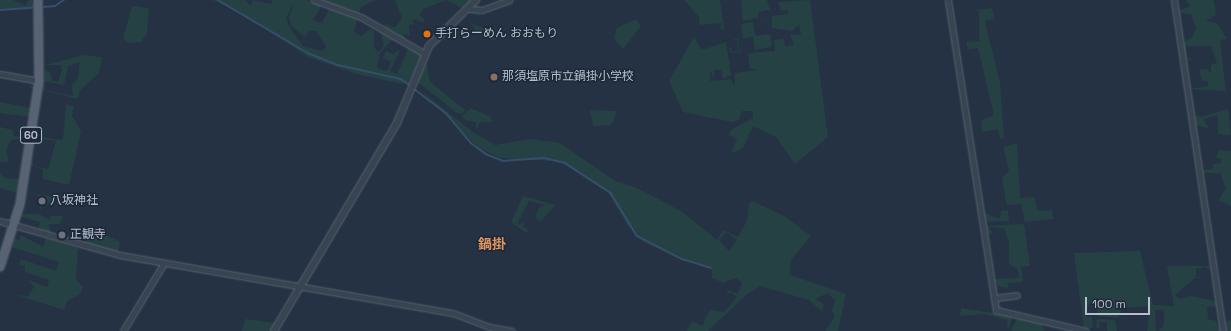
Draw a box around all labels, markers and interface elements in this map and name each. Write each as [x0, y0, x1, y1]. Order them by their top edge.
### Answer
place label: 手打らーめん おおもり [435, 27, 558, 41]
marker: 手打らーめん おおもり [422, 29, 432, 39]
place label: 那須塩原市立鍋掛小学校 [502, 70, 634, 84]
marker: 那須塩原市立鍋掛小学校 [489, 72, 499, 82]
road number: 60 [20, 126, 42, 144]
place label: 八坂神社 [50, 194, 98, 208]
marker: 八坂神社 [37, 196, 47, 206]
place label: 正観寺 [70, 228, 106, 242]
marker: 正観寺 [57, 230, 67, 240]
district label: 鍋掛 [478, 236, 506, 252]
scale bar [1087, 289, 1152, 315]
text: 100 m [1092, 296, 1126, 312]

